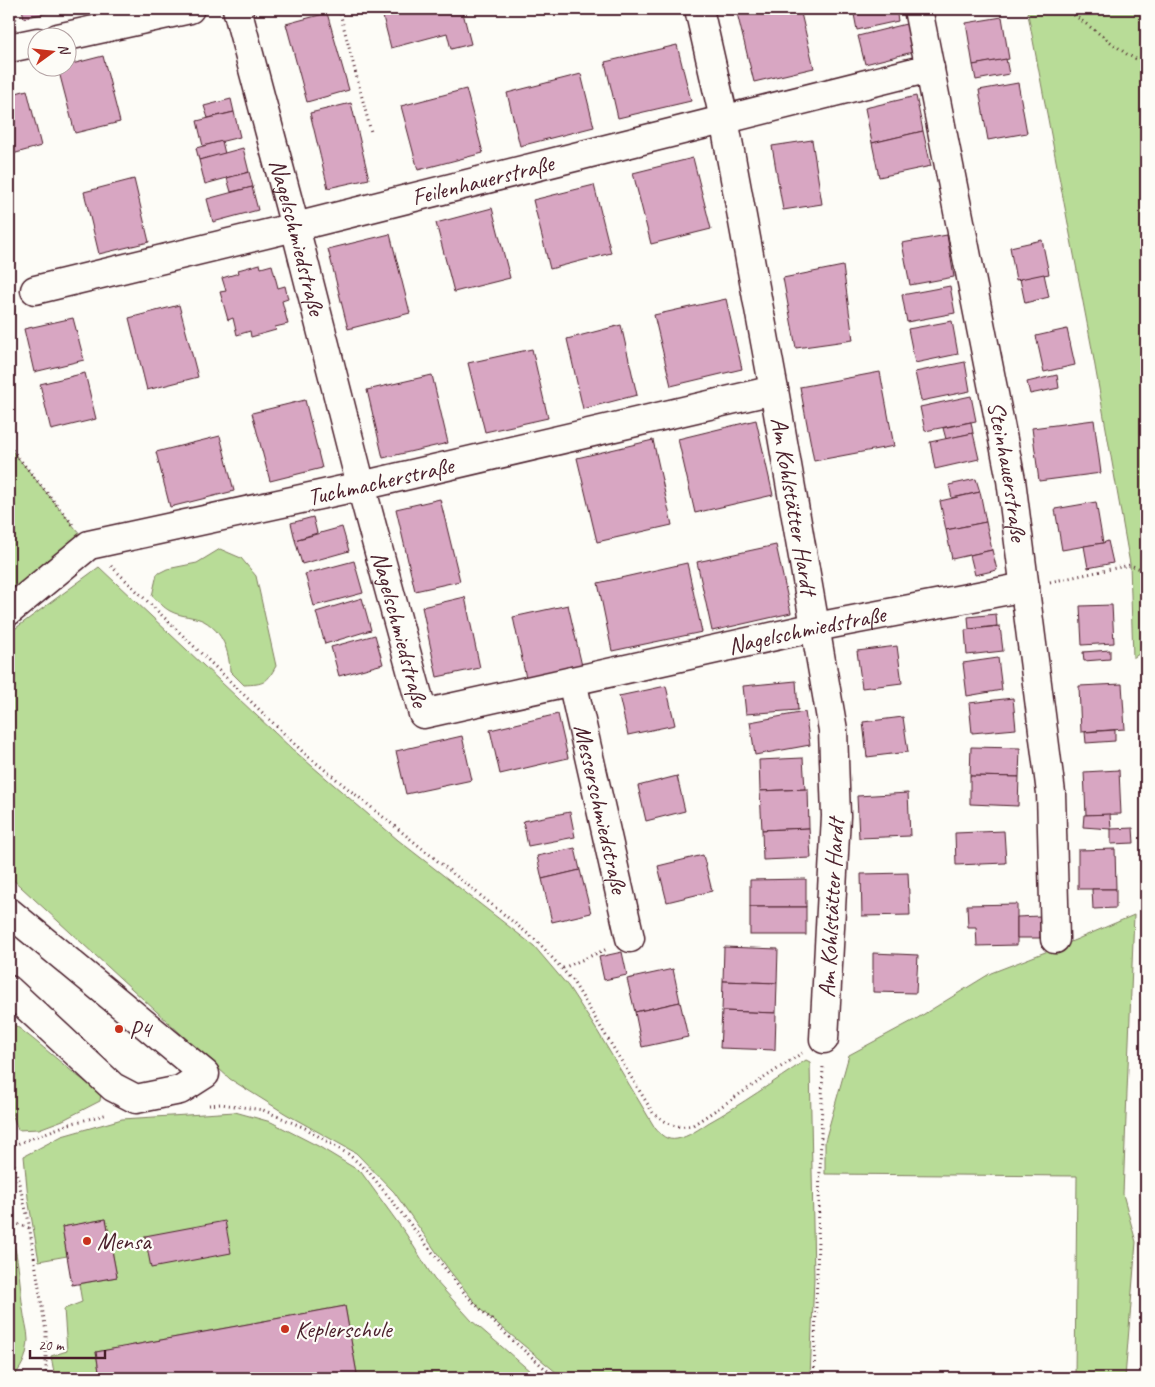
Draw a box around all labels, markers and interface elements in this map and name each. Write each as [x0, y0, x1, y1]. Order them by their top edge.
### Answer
north arrow [28, 28, 78, 78]
text: N [55, 42, 74, 57]
street label: Feilenhauerstraße [409, 147, 559, 212]
street label: Nagelschmiedstraße [263, 156, 332, 320]
street label: Steinhauerstraße [981, 399, 1034, 545]
street label: Am Kohlstätter Hardt [764, 415, 825, 600]
street label: Tuchmacherstraße [305, 450, 458, 512]
street label: Nagelschmiedstraße [364, 548, 436, 712]
street label: Nagelschmiedstraße [725, 599, 890, 661]
street label: Messerschmiedstraße [567, 721, 635, 898]
street label: Am Kohlstätter Hardt [811, 815, 851, 998]
place label: P4 [129, 1014, 153, 1044]
marker: P4 [113, 1023, 125, 1035]
place label: Mensa [97, 1226, 152, 1256]
marker: Mensa [81, 1235, 93, 1247]
place label: Keplerschule [295, 1314, 394, 1344]
marker: Keplerschule [279, 1323, 291, 1335]
scale bar [30, 1327, 105, 1359]
text: 20 m [38, 1336, 65, 1355]

